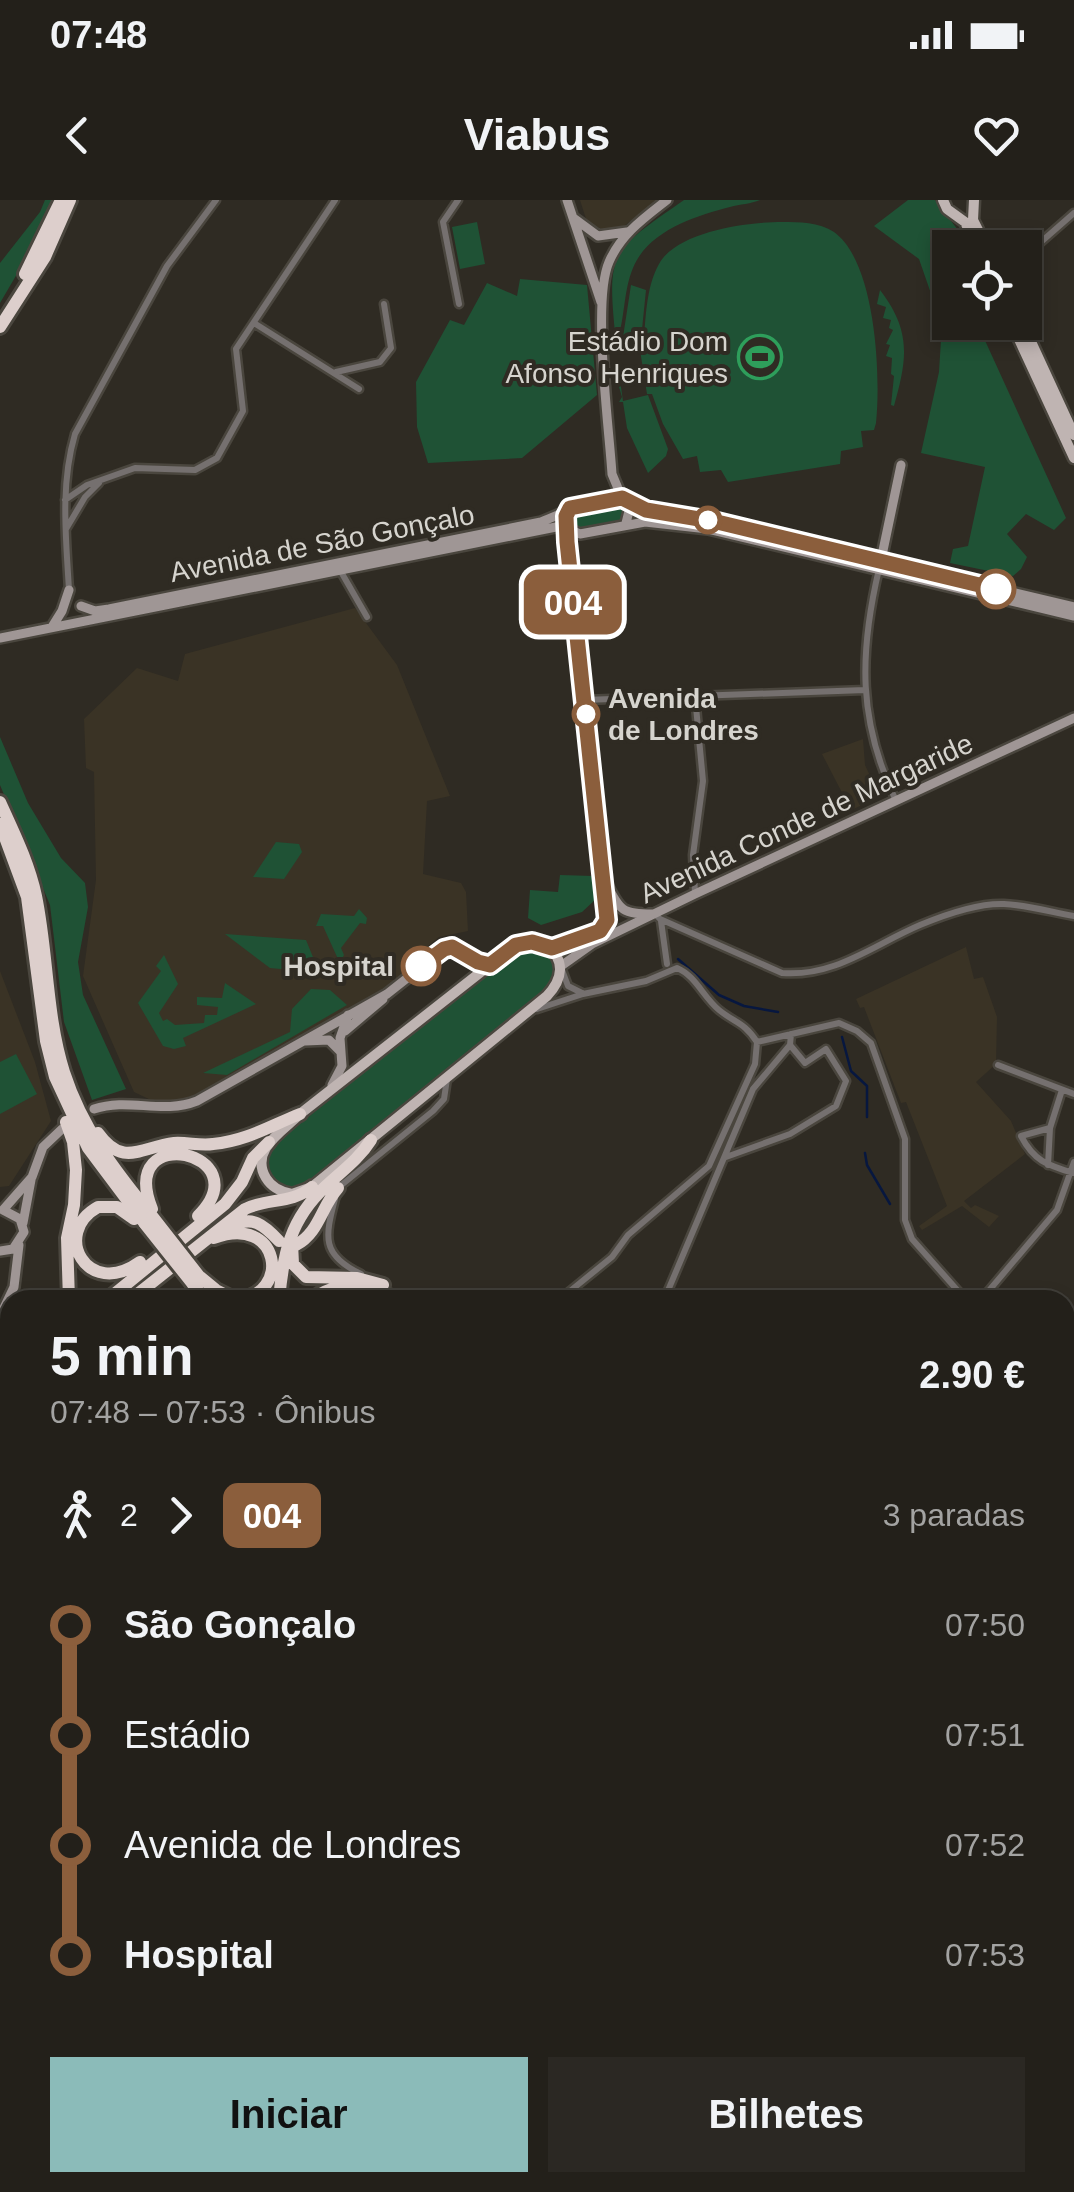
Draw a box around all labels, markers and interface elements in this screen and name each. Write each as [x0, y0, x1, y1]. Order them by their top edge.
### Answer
text: 07:48 [50, 14, 147, 56]
icon: back [50, 108, 105, 163]
icon: heart [969, 108, 1024, 163]
text: Viabus [464, 109, 610, 160]
map controls [932, 230, 1042, 340]
button: locate [932, 230, 1042, 340]
place label: Estádio Dom Afonso Henriques [505, 326, 728, 389]
sports icon: Estádio Dom Afonso Henriques [737, 334, 783, 380]
street label: Avenida de São Gonçalo [167, 499, 477, 588]
unlabelled marker [695, 507, 721, 533]
line badge: 004 [516, 570, 630, 634]
unlabelled marker [977, 570, 1015, 608]
text: 004 [544, 583, 602, 622]
place label: Avenida de Londres [608, 683, 759, 746]
marker: Avenida de Londres [573, 701, 599, 727]
street label: Avenida Conde de Margaride [635, 728, 978, 909]
marker: Hospital [402, 947, 440, 985]
place label: Hospital [284, 951, 394, 982]
text: 5 min [50, 1325, 194, 1387]
text: 2.90 € [919, 1354, 1025, 1396]
text: 07:48 – 07:53 · Ônibus [50, 1394, 376, 1430]
icon: walk [50, 1488, 105, 1543]
icon: forward [153, 1488, 208, 1543]
text: 004 [243, 1496, 301, 1535]
text: 2 [120, 1497, 138, 1533]
text: 3 paradas [883, 1497, 1025, 1533]
text: São Gonçalo [124, 1604, 356, 1646]
text: 07:50 [945, 1607, 1025, 1643]
text: Estádio [124, 1714, 251, 1756]
text: 07:51 [945, 1717, 1025, 1753]
text: Avenida de Londres [124, 1824, 461, 1866]
text: 07:52 [945, 1827, 1025, 1863]
text: Hospital [124, 1934, 274, 1976]
text: 07:53 [945, 1937, 1025, 1973]
button: Iniciar [50, 2057, 528, 2172]
button: Bilhetes [548, 2057, 1025, 2172]

